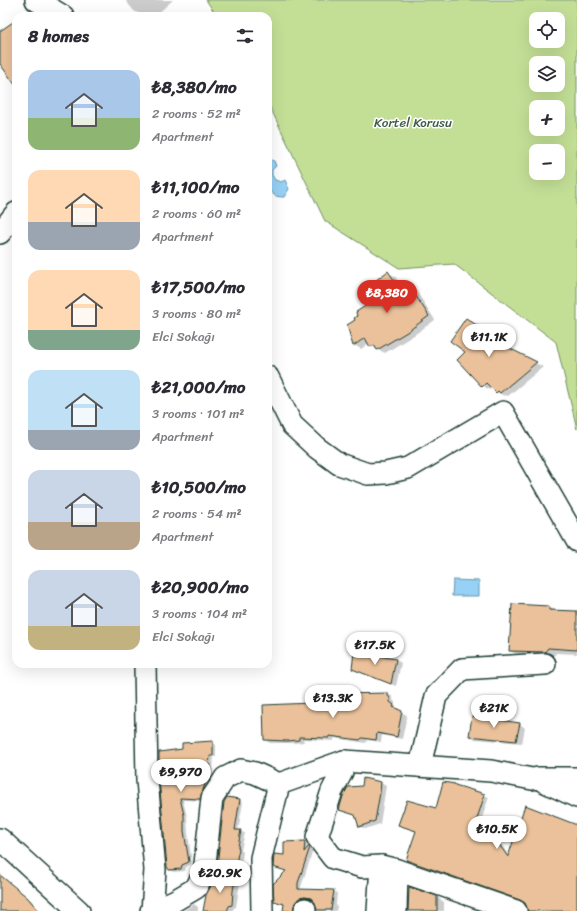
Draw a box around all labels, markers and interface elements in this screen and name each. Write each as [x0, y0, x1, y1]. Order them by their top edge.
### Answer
map controls [529, 12, 565, 180]
button: locate [529, 12, 565, 48]
text: 8 homes [28, 21, 89, 51]
icon: filters [234, 25, 256, 47]
button: layers [529, 56, 565, 92]
text: ₺8,380/mo [152, 72, 237, 102]
icon: home [60, 86, 108, 134]
button: + [529, 100, 565, 136]
text: 2 rooms · 52 m² [152, 102, 241, 125]
park label: Kortel Korusu [374, 111, 452, 134]
text: Apartment [152, 125, 213, 148]
button: − [529, 144, 565, 180]
text: ₺11,100/mo [152, 172, 239, 202]
icon: home [60, 186, 108, 234]
text: 2 rooms · 60 m² [152, 202, 241, 225]
text: Apartment [152, 225, 213, 248]
text: ₺17,500/mo [152, 272, 245, 302]
pin: ₺8,380 [354, 280, 420, 314]
text: ₺8,380 [366, 281, 408, 304]
icon: home [60, 286, 108, 334]
text: 3 rooms · 80 m² [152, 302, 241, 325]
pin: ₺11.1K [456, 324, 522, 358]
text: Elci Sokağı [152, 325, 215, 348]
text: ₺11.1K [471, 325, 507, 348]
text: ₺21,000/mo [152, 372, 245, 402]
icon: home [60, 386, 108, 434]
text: 3 rooms · 101 m² [152, 402, 244, 425]
text: Apartment [152, 425, 213, 448]
text: ₺10,500/mo [152, 472, 246, 502]
icon: home [60, 486, 108, 534]
text: 2 rooms · 54 m² [152, 502, 242, 525]
text: Apartment [152, 525, 213, 548]
text: ₺20,900/mo [152, 572, 249, 602]
icon: home [60, 586, 108, 634]
text: 3 rooms · 104 m² [152, 602, 247, 625]
text: Elci Sokağı [152, 625, 215, 648]
pin: ₺17.5K [342, 632, 408, 666]
text: ₺17.5K [355, 633, 395, 656]
pin: ₺13.3K [300, 685, 366, 719]
text: ₺13.3K [314, 686, 352, 709]
pin: ₺21K [470, 695, 518, 729]
text: ₺21K [480, 696, 508, 719]
pin: ₺9,970 [148, 759, 214, 793]
text: ₺9,970 [160, 760, 202, 783]
pin: ₺10.5K [464, 816, 530, 850]
text: ₺10.5K [477, 817, 517, 840]
pin: ₺20.9K [187, 860, 253, 894]
text: ₺20.9K [199, 861, 241, 884]

